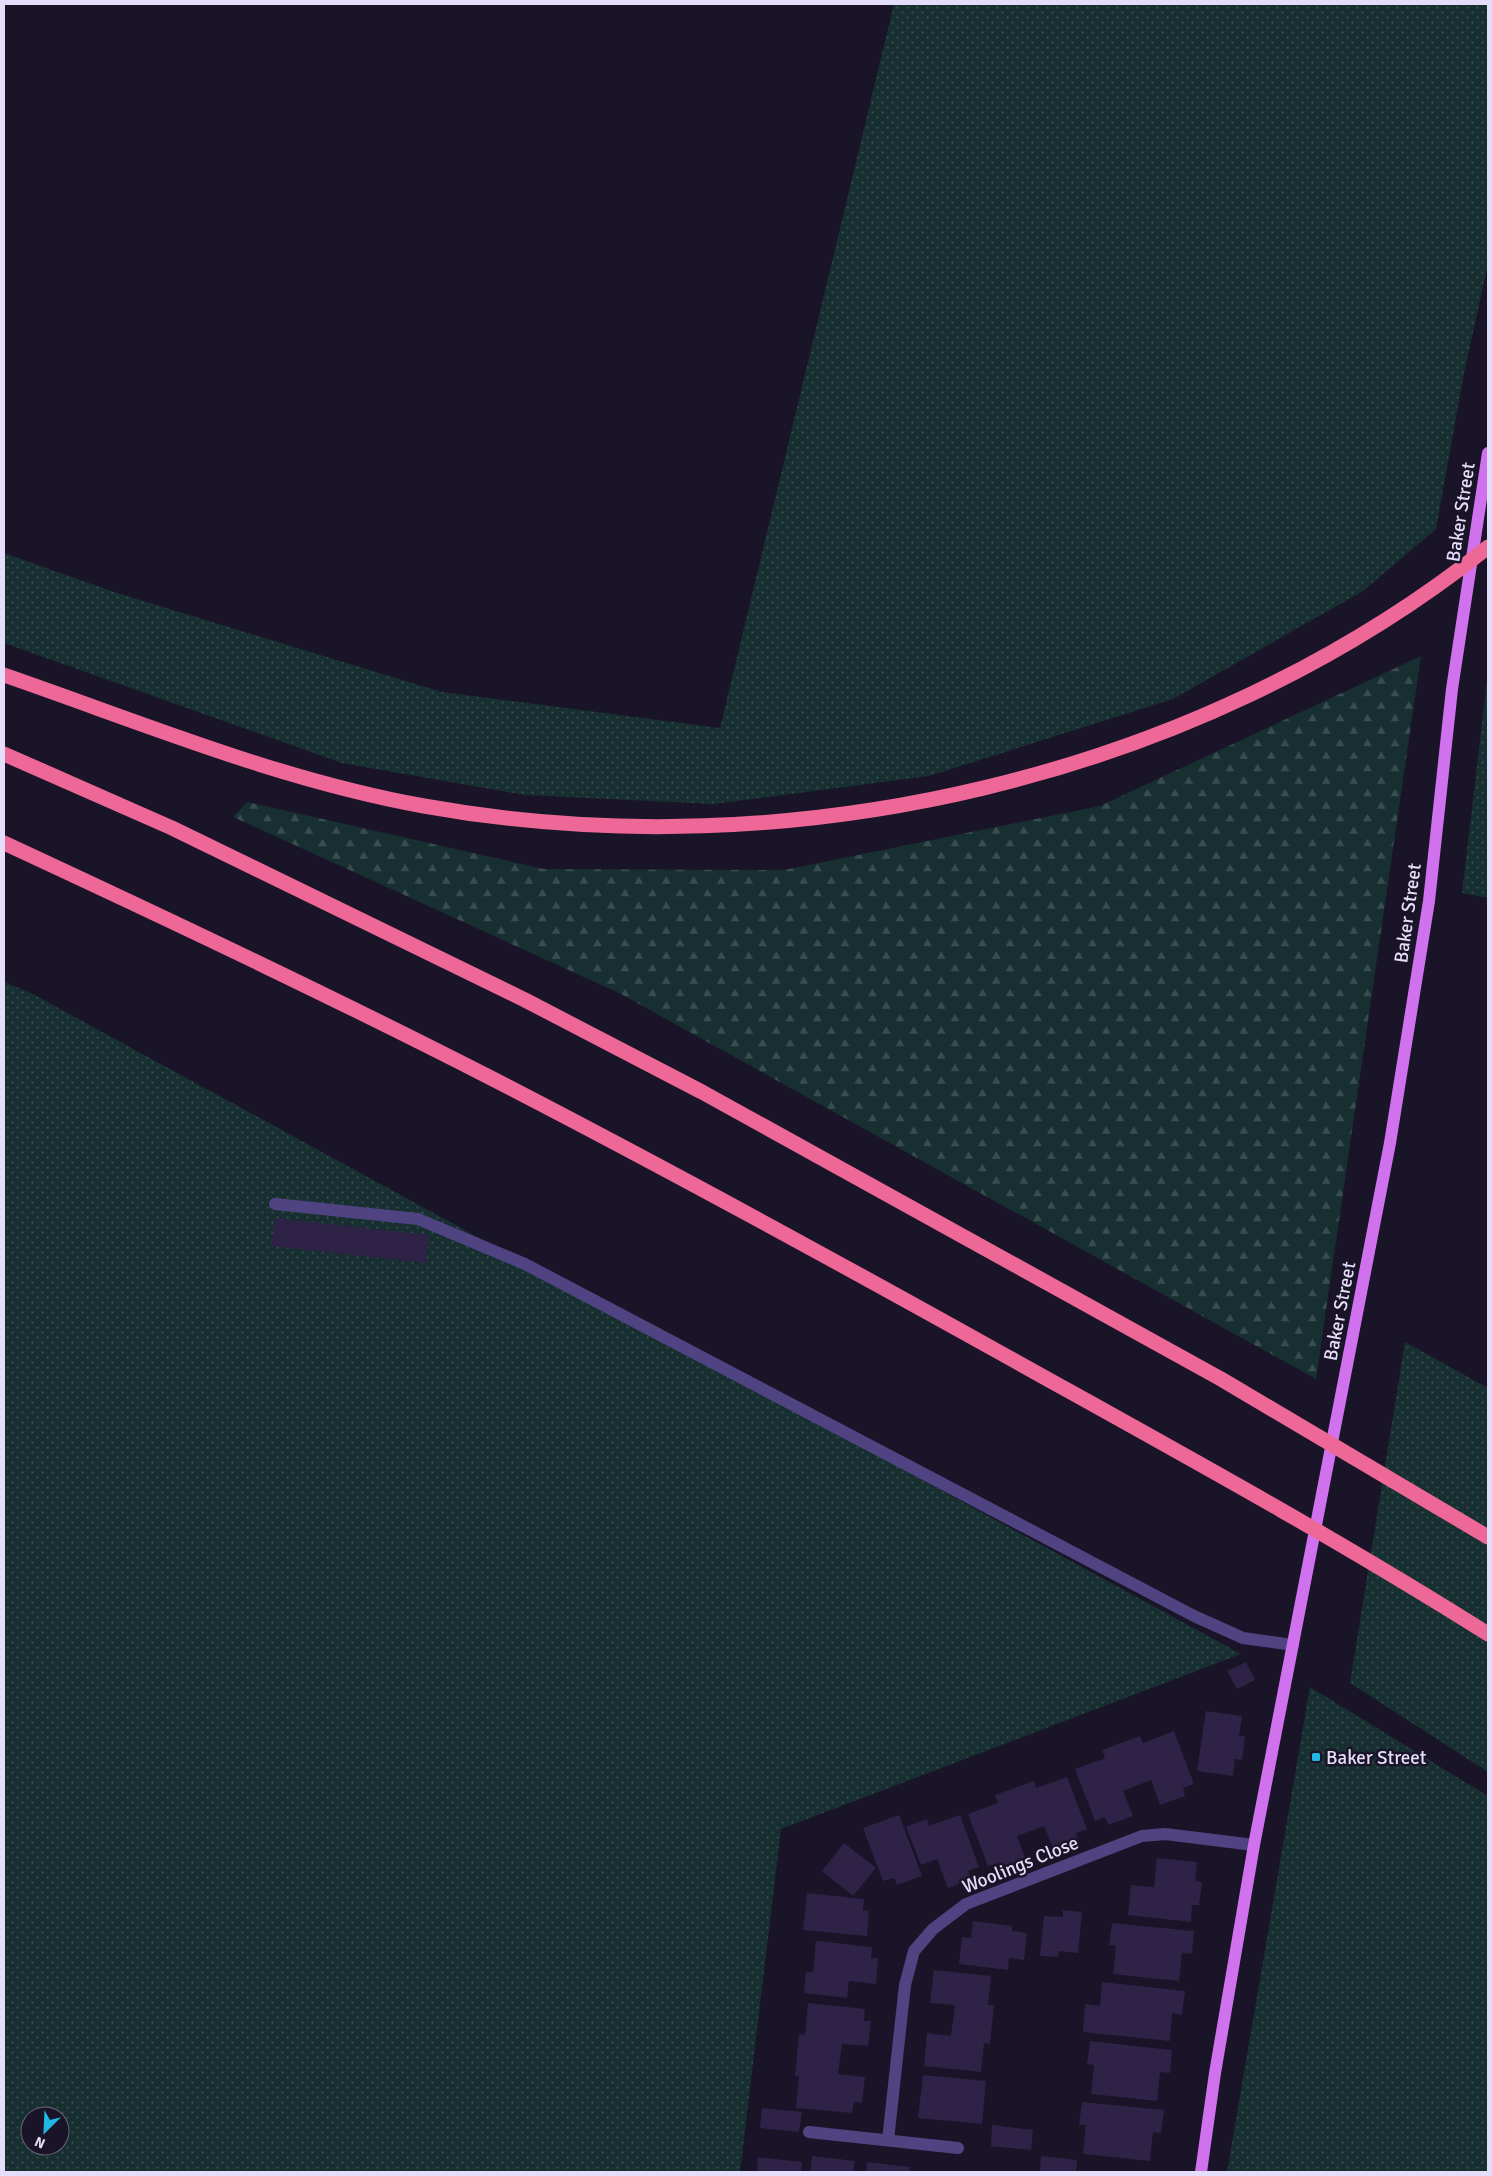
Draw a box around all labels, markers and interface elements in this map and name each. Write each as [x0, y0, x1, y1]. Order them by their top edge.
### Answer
street label: Baker Street [1441, 460, 1481, 564]
street label: Baker Street [1389, 861, 1427, 965]
street label: Baker Street [1319, 1259, 1361, 1363]
place label: Baker Street [1326, 1746, 1427, 1770]
marker: Baker Street [1310, 1751, 1322, 1763]
street label: Woolings Close [959, 1831, 1082, 1899]
north arrow [20, 2106, 70, 2156]
text: N [32, 2133, 48, 2152]

